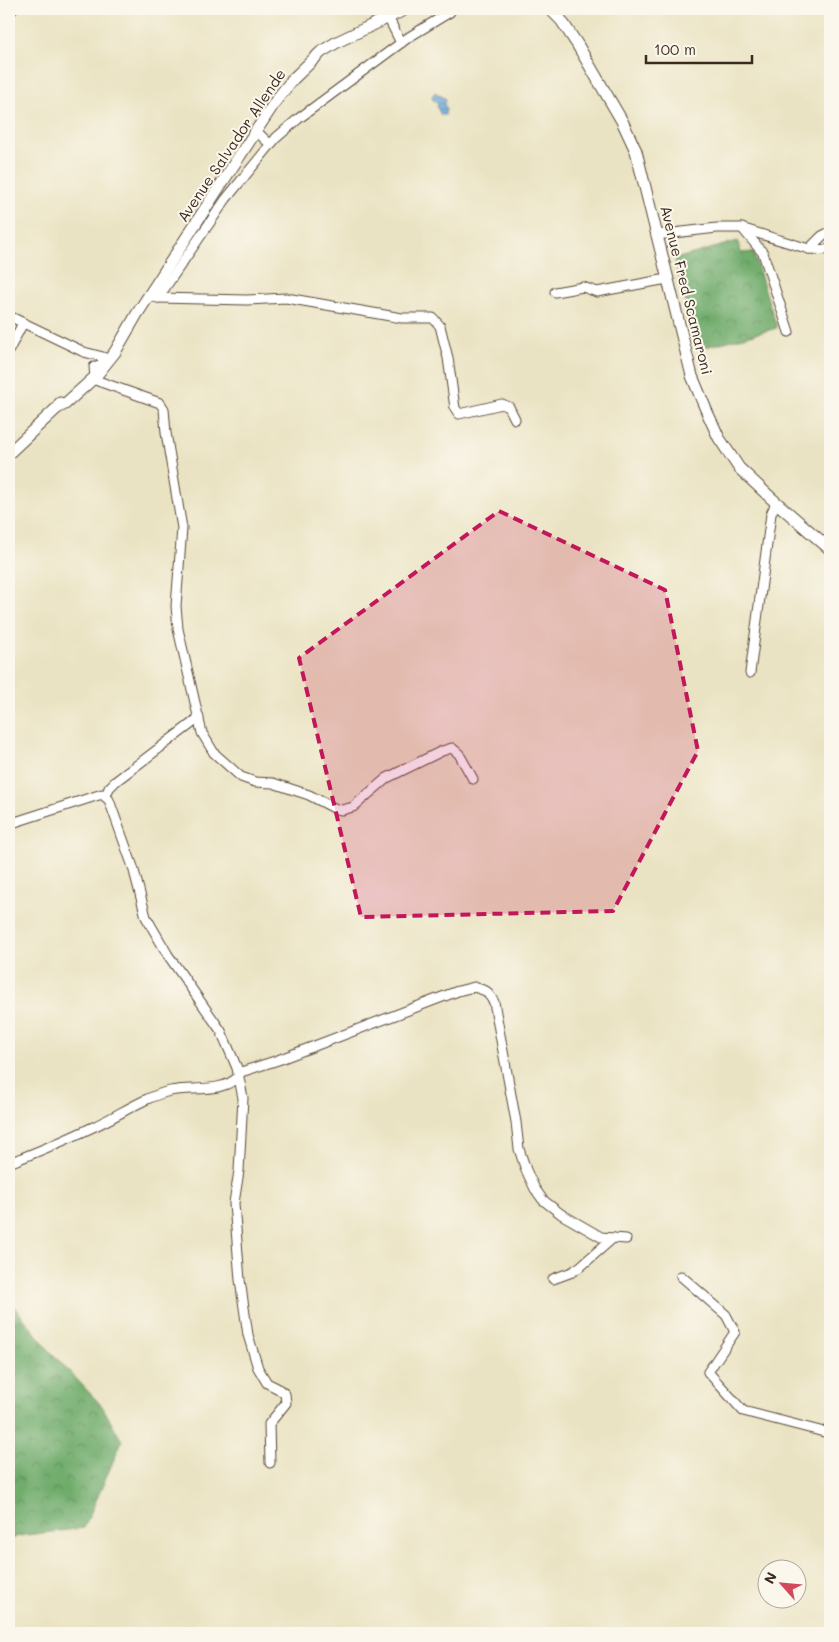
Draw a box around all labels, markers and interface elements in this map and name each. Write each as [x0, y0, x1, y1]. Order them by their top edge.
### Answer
scale bar [646, 32, 753, 64]
text: 100 m [654, 39, 696, 59]
street label: Avenue Salvador Allende [172, 65, 290, 225]
street label: Avenue Fred Scamaroni [656, 203, 718, 377]
north arrow [756, 1560, 806, 1610]
text: N [759, 1569, 781, 1587]

